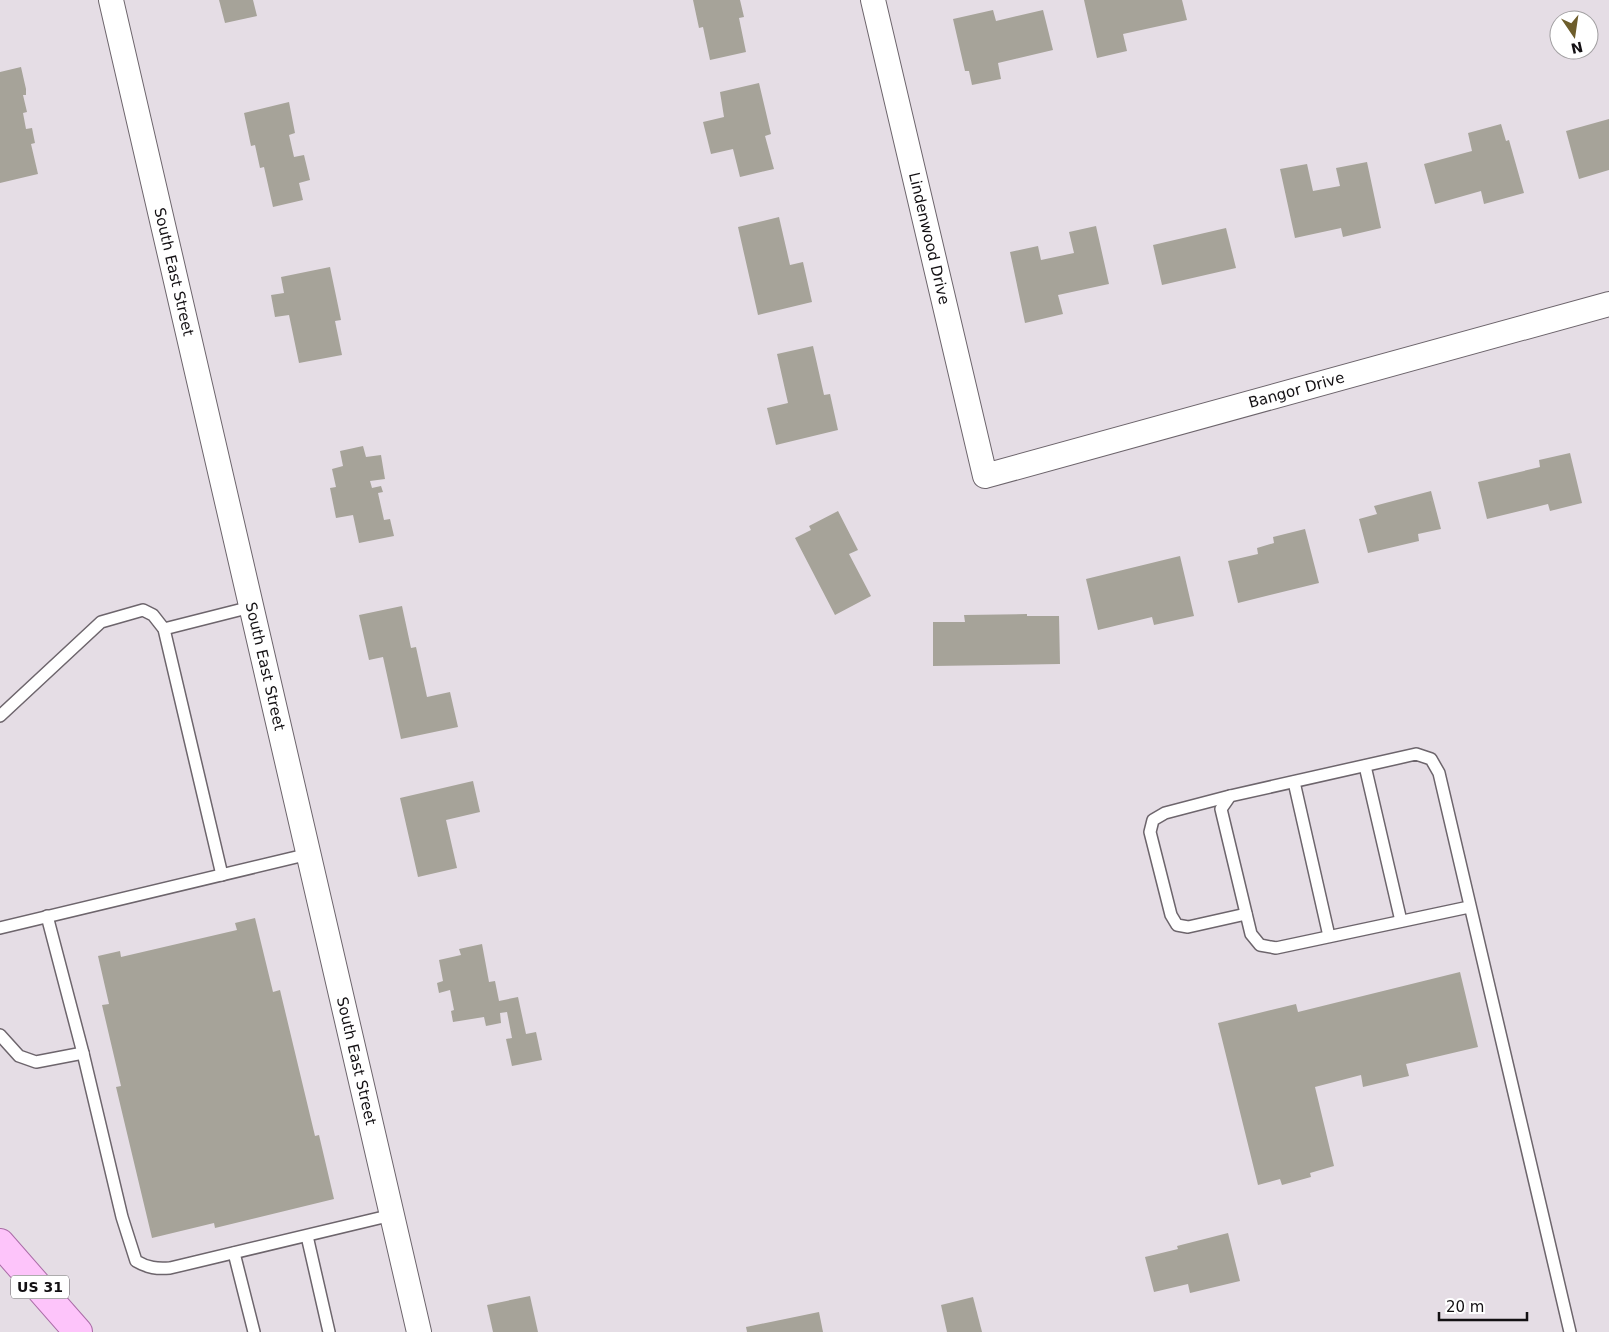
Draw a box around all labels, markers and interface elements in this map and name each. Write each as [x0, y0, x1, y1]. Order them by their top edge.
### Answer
north arrow [1549, 10, 1599, 60]
text: N [1569, 39, 1584, 57]
street label: Lindenwood Drive [905, 171, 953, 306]
street label: South East Street [150, 206, 197, 338]
street label: Bangor Drive [1246, 368, 1346, 412]
street label: South East Street [242, 600, 289, 732]
street label: South East Street [333, 995, 380, 1127]
road number: US 31 [11, 1275, 69, 1298]
scale bar [1439, 1290, 1526, 1322]
text: 20 m [1446, 1298, 1484, 1316]

